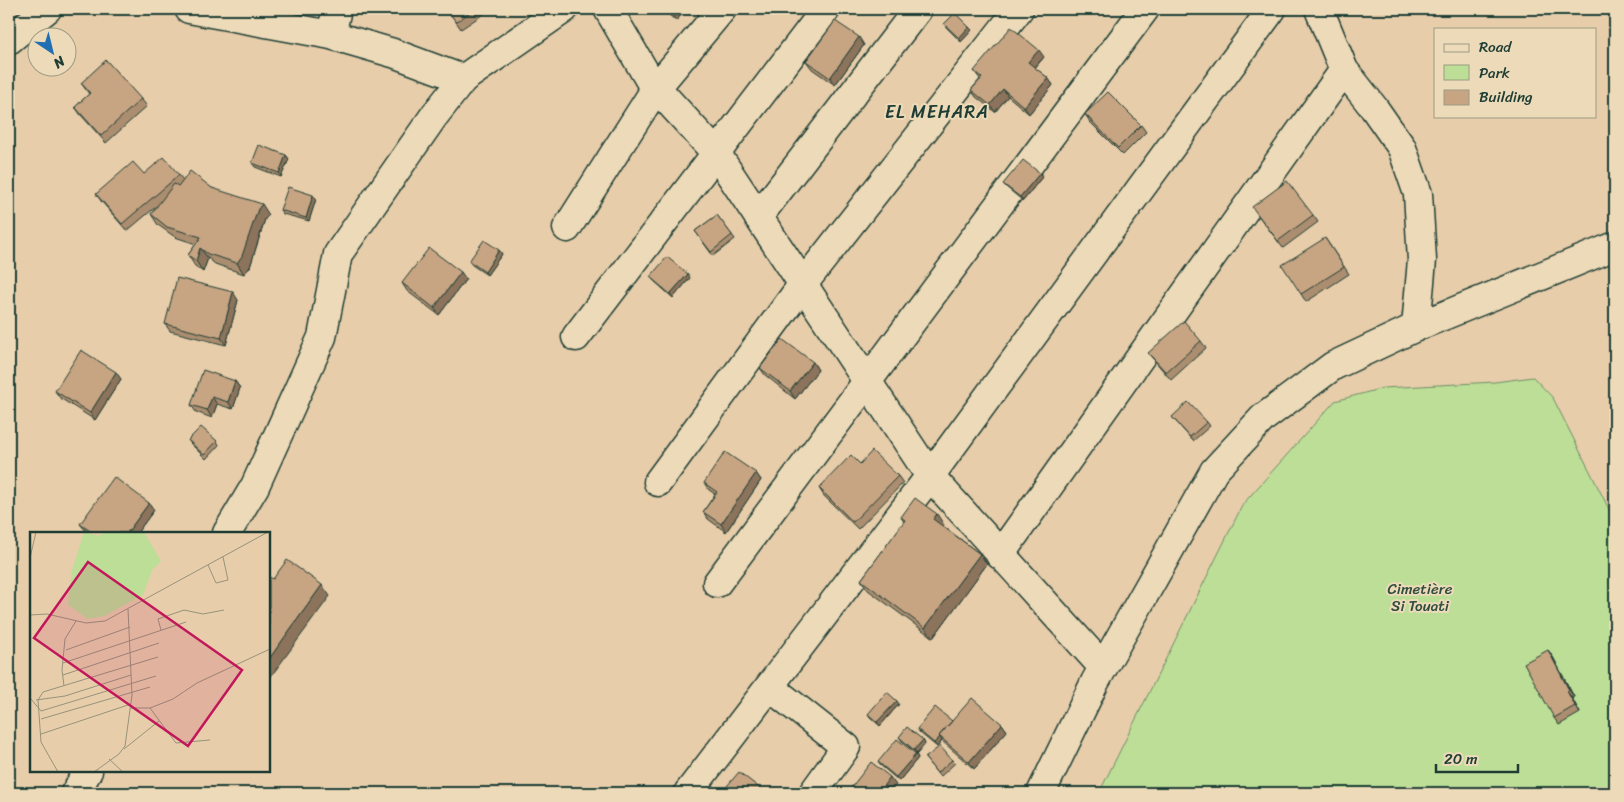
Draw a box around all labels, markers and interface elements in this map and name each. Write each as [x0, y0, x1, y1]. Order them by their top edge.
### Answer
north arrow [28, 28, 78, 78]
legend [1434, 28, 1596, 118]
text: Road [1479, 34, 1512, 60]
text: N [48, 49, 71, 75]
text: Park [1479, 60, 1510, 86]
text: Building [1479, 84, 1533, 110]
district label: EL MEHARA [885, 96, 989, 128]
inset map [30, 532, 270, 772]
park label: Cimetière Si Touati [1388, 576, 1453, 619]
scale bar [1436, 742, 1519, 774]
text: 20 m [1444, 746, 1478, 772]

